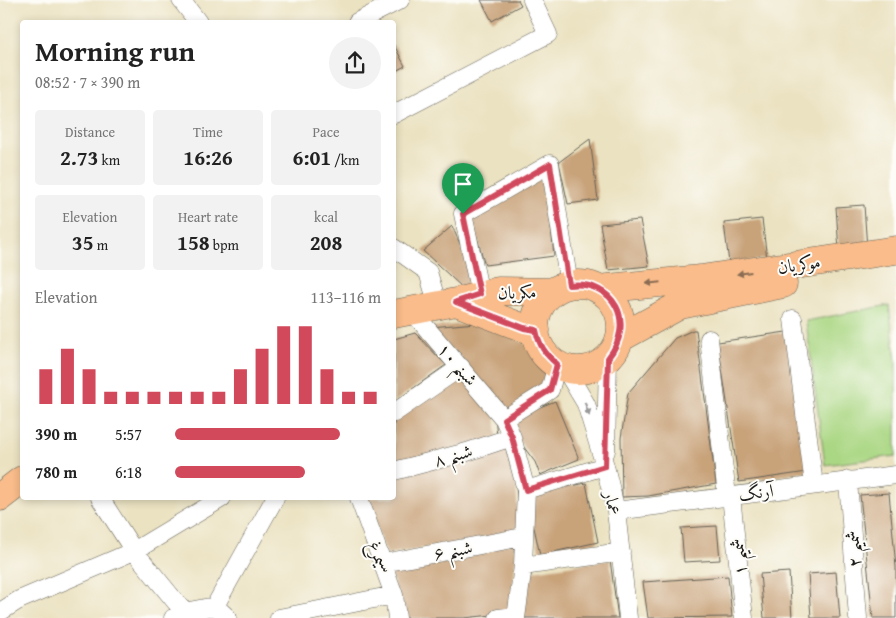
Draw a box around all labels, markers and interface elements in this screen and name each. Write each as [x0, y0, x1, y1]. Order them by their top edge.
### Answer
text: Morning run [35, 30, 195, 71]
button: share [329, 37, 381, 89]
text: 08:52 · 7 × 390 m [35, 70, 140, 94]
text: Distance [65, 122, 115, 142]
text: Time [193, 122, 223, 142]
text: Pace [313, 122, 339, 142]
text: 2.73 [60, 142, 98, 173]
text: 16:26 [183, 142, 233, 173]
text: 6:01 [293, 142, 331, 173]
text: km [98, 150, 120, 170]
text: /km [331, 150, 359, 170]
pin [442, 163, 484, 214]
icon: arrive [449, 170, 477, 198]
text: Elevation [63, 207, 117, 227]
text: Heart rate [178, 207, 238, 227]
text: kcal [314, 207, 338, 227]
text: 35 [72, 227, 94, 258]
text: 158 [177, 227, 210, 258]
text: 208 [310, 227, 342, 258]
text: m [94, 235, 108, 255]
text: bpm [210, 235, 239, 255]
street label: موکریان [776, 248, 822, 280]
one-way arrow [736, 269, 752, 277]
street label: مکریان [497, 278, 537, 306]
one-way arrow [644, 280, 660, 288]
text: Elevation [35, 285, 98, 309]
text: 113–116 m [311, 285, 381, 309]
street label: شبنم ۱۰ [428, 336, 485, 395]
one-way arrow [584, 402, 591, 417]
text: 390 m [35, 422, 77, 446]
text: 5:57 [115, 422, 142, 446]
street label: شبنم ۸ [430, 437, 477, 478]
text: 780 m [35, 460, 77, 484]
text: 6:18 [115, 460, 142, 484]
street label: آرنگ [737, 476, 777, 508]
street label: عمار [597, 486, 629, 518]
street label: شمیم ۲ [838, 529, 873, 568]
street label: شبنم ۶ [431, 533, 476, 572]
street label: سیمرغ [360, 537, 398, 578]
street label: شمیم ۱ [723, 537, 758, 577]

